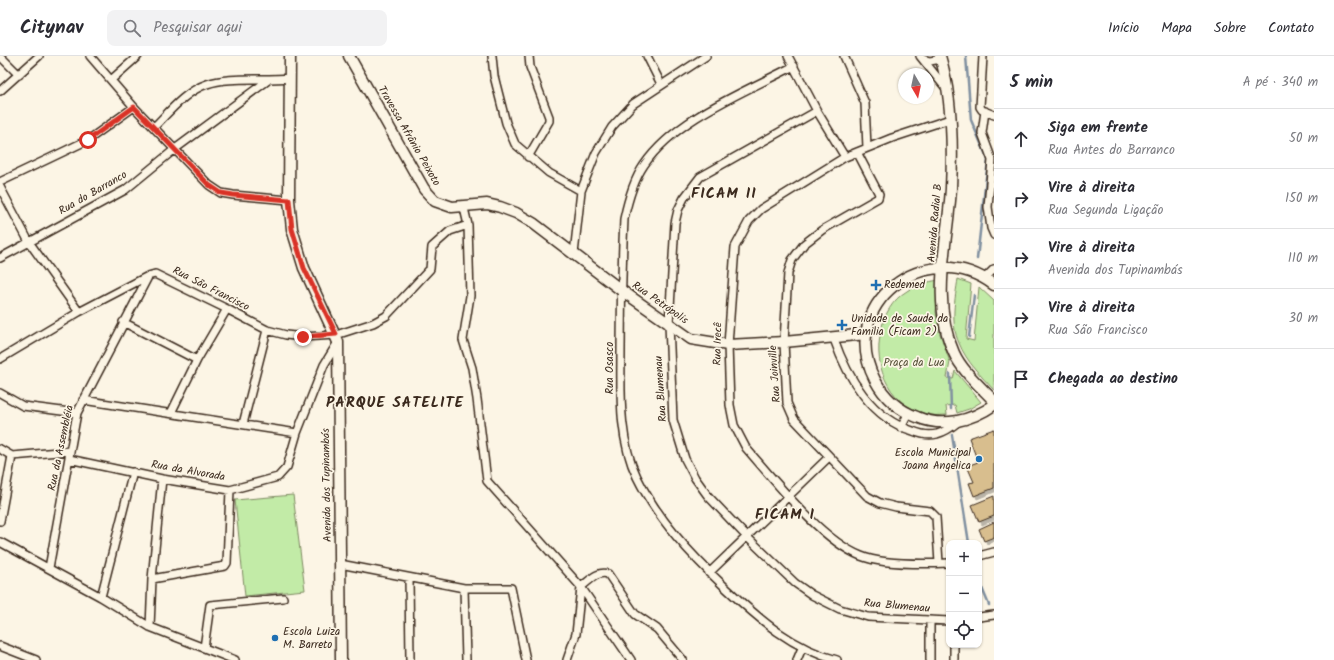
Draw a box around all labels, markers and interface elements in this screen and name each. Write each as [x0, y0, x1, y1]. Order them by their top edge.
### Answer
search box [107, 10, 387, 46]
text: Citynav [20, 13, 83, 43]
text: Pesquisar aqui [153, 16, 242, 40]
icon: search [121, 17, 143, 39]
text: Início [1108, 17, 1139, 39]
text: Mapa [1161, 17, 1192, 39]
text: Sobre [1214, 17, 1246, 39]
text: Contato [1268, 17, 1314, 39]
north arrow [898, 68, 934, 104]
text: 5 min [1010, 69, 1053, 96]
text: A pé · 340 m [1243, 72, 1318, 93]
street label: Travessa Afrânio Peixoto [373, 82, 445, 190]
text: Siga em frente [1048, 116, 1148, 140]
icon: ahead [1010, 128, 1032, 150]
text: 50 m [1289, 128, 1318, 149]
route start [79, 131, 97, 149]
text: Rua Antes do Barranco [1048, 140, 1175, 161]
street label: Rua do Barranco [55, 166, 131, 220]
text: Vire à direita [1048, 176, 1135, 200]
district label: FICAM II [691, 182, 757, 206]
street label: Avenida Radial B [923, 183, 947, 263]
icon: right [1010, 188, 1032, 210]
text: 150 m [1285, 188, 1318, 209]
text: Rua Segunda Ligação [1048, 200, 1163, 221]
text: Vire à direita [1048, 236, 1135, 260]
icon: right [1010, 248, 1032, 270]
text: 110 m [1288, 248, 1318, 269]
text: Avenida dos Tupinambás [1048, 260, 1183, 281]
street label: Rua São Francisco [169, 262, 253, 316]
place label: Redemed [884, 276, 926, 294]
street label: Rua Petrópolis [628, 277, 692, 329]
marker: Redemed [871, 280, 881, 290]
text: Vire à direita [1048, 296, 1135, 320]
icon: right [1010, 308, 1032, 330]
text: 30 m [1289, 308, 1318, 329]
place label: Unidade de Saude da Familia (Ficam 2) [851, 310, 948, 341]
marker: Unidade de Saude da Familia (Ficam 2) [836, 319, 848, 331]
text: Rua São Francisco [1048, 320, 1148, 341]
street label: Rua Irecê [709, 322, 727, 366]
route end [294, 328, 312, 346]
street label: Rua Osasco [601, 342, 619, 394]
street label: Rua Joinville [764, 345, 786, 403]
park label: Praça da Lua [884, 354, 944, 372]
street label: Rua Blumenau [650, 355, 672, 423]
text: Chegada ao destino [1048, 367, 1178, 391]
icon: arrive [1010, 368, 1032, 390]
district label: PARQUE SATELITE [326, 391, 464, 415]
street label: Rua da Assembléia [43, 403, 79, 493]
street label: Avenida dos Tupinambás [317, 428, 337, 542]
place label: Escola Municipal Joana Angelica [895, 444, 971, 475]
marker: Escola Municipal Joana Angelica [974, 454, 984, 464]
street label: Rua da Alvorada [150, 456, 226, 486]
district label: FICAM I [755, 503, 815, 527]
map controls [946, 540, 982, 648]
button: + [946, 540, 982, 576]
button: − [946, 576, 982, 612]
street label: Rua Blumenau [863, 594, 932, 618]
button: locate [946, 612, 982, 648]
place label: Escola Luiza M. Barreto [283, 623, 340, 654]
marker: Escola Luiza M. Barreto [270, 633, 280, 643]

